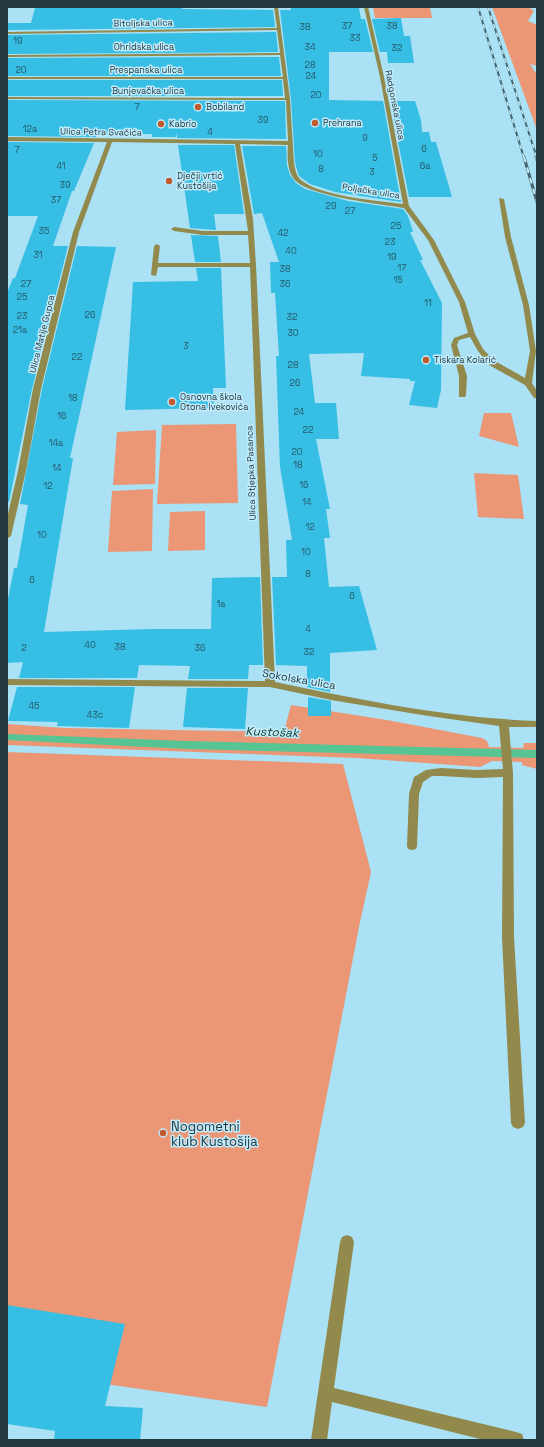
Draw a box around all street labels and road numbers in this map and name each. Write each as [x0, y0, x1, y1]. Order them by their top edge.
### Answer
street label: Bitoljska ulica [113, 16, 173, 30]
street label: Ohridska ulica [114, 41, 174, 53]
street label: Prespanska ulica [110, 64, 182, 76]
street label: Radgonska ulica [382, 69, 408, 141]
street label: Bunjevačka ulica [112, 85, 184, 97]
street label: Ulica Petra Svačića [60, 125, 142, 139]
street label: Poljačka ulica [341, 181, 401, 201]
street label: Ulica Matije Gupca [27, 294, 57, 374]
street label: Ulica Stjepka Pasanca [243, 425, 259, 521]
street label: Sokolska ulica [261, 666, 338, 692]

